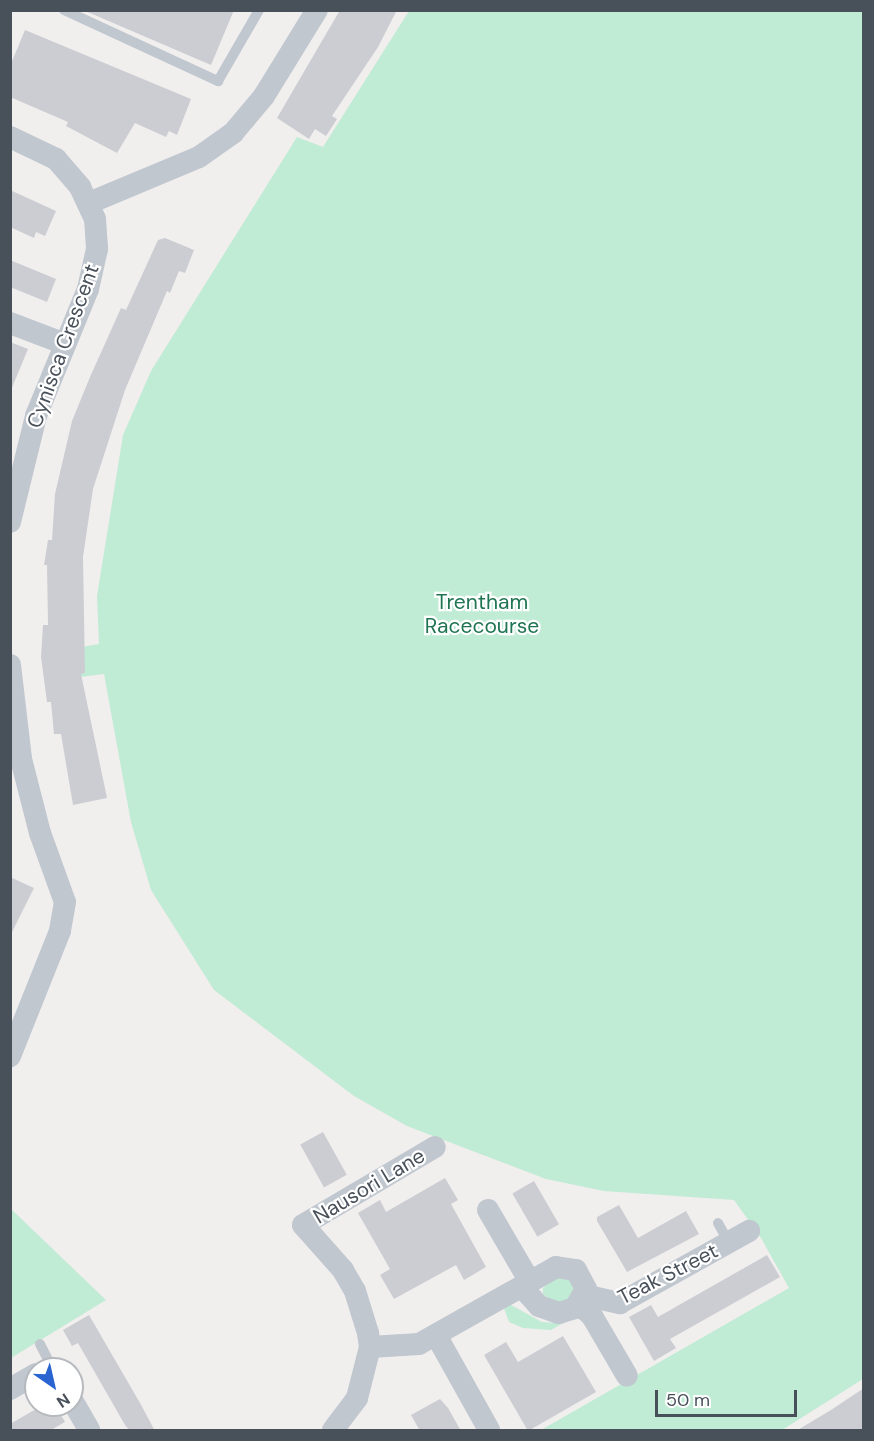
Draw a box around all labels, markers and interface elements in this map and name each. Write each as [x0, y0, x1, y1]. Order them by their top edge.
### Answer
street label: Cynisca Crescent [22, 261, 104, 431]
park label: Trentham Racecourse [425, 589, 539, 639]
street label: Nausori Lane [309, 1143, 429, 1229]
street label: Teak Street [614, 1238, 722, 1310]
north arrow [24, 1357, 84, 1417]
scale bar [658, 1378, 800, 1416]
text: 50 m [666, 1388, 710, 1412]
text: N [53, 1389, 74, 1413]

